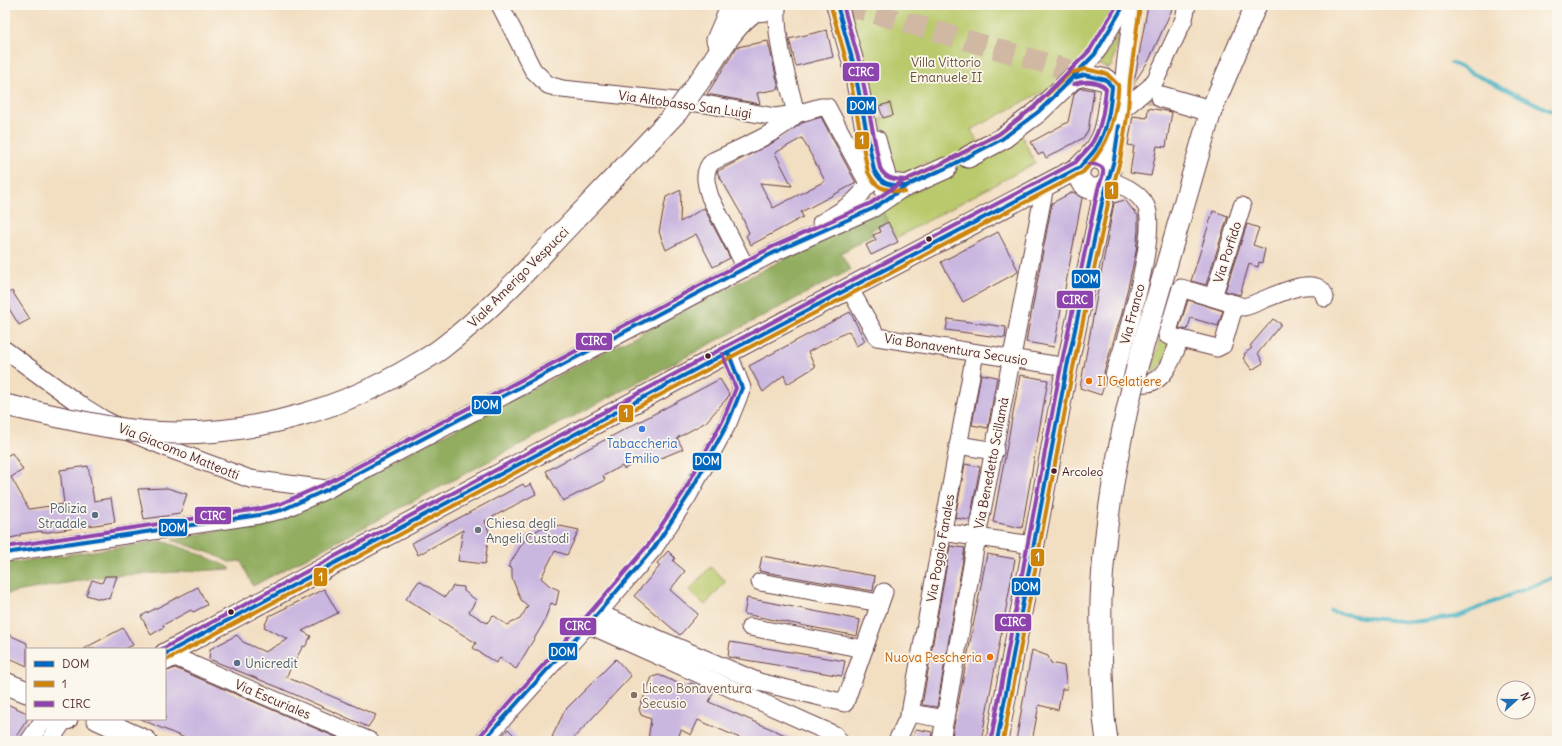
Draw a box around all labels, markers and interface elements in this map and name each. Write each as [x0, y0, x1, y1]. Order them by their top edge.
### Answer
park label: Villa Vittorio Emanuele II [910, 54, 983, 86]
line badge: CIRC [842, 62, 880, 82]
text: CIRC [848, 65, 875, 79]
street label: Via Altobasso San Luigi [617, 87, 753, 122]
line badge: DOM [846, 96, 877, 115]
text: DOM [849, 99, 875, 113]
line badge: 1 [854, 131, 870, 150]
text: 1 [860, 133, 864, 147]
line badge: 1 [1104, 181, 1119, 200]
text: 1 [1110, 183, 1114, 197]
street label: Via Porfido [1210, 219, 1245, 285]
street label: Viale Amerigo Vespucci [464, 223, 572, 331]
unlabelled marker [924, 234, 934, 244]
line badge: DOM [1071, 269, 1101, 289]
text: DOM [1073, 272, 1099, 286]
street label: Via Franco [1116, 282, 1149, 346]
line badge: CIRC [1056, 290, 1094, 309]
text: CIRC [1062, 293, 1089, 307]
street label: Via Bonaventura Secusio [883, 330, 1029, 369]
line badge: CIRC [575, 332, 613, 351]
text: CIRC [581, 334, 608, 348]
unlabelled marker [703, 351, 713, 361]
place label: Il Gelatiere [1097, 373, 1162, 390]
marker: Il Gelatiere [1084, 376, 1094, 386]
line badge: DOM [471, 395, 502, 415]
street label: Via Benedetto Scillamà [970, 396, 1013, 531]
text: DOM [473, 398, 499, 412]
line badge: 1 [618, 404, 634, 423]
text: 1 [624, 406, 628, 420]
street label: Via Giacomo Matteotti [116, 419, 242, 484]
marker: Tabaccheria Emilio [637, 424, 647, 434]
place label: Tabaccheria Emilio [606, 435, 678, 467]
line badge: DOM [692, 452, 722, 471]
text: DOM [694, 454, 720, 468]
place label: Arcoleo [1062, 464, 1103, 479]
marker: Arcoleo [1049, 466, 1059, 476]
street label: Via Poggio Fanales [923, 493, 958, 603]
place label: Polizia Stradale [38, 500, 87, 532]
line badge: CIRC [194, 506, 232, 525]
text: CIRC [200, 509, 227, 523]
marker: Polizia Stradale [90, 510, 100, 520]
place label: Chiesa degli Angeli Custodi [486, 515, 569, 547]
line badge: DOM [158, 518, 188, 537]
text: DOM [160, 521, 186, 535]
marker: Chiesa degli Angeli Custodi [473, 525, 483, 535]
line badge: 1 [1030, 548, 1045, 567]
text: 1 [1036, 550, 1040, 564]
line badge: 1 [313, 567, 328, 587]
text: 1 [319, 570, 323, 584]
line badge: DOM [1011, 577, 1041, 596]
text: DOM [1013, 580, 1039, 594]
unlabelled marker [226, 607, 236, 617]
line badge: CIRC [994, 613, 1032, 632]
text: CIRC [1000, 615, 1027, 629]
line badge: CIRC [559, 617, 597, 636]
text: CIRC [565, 619, 592, 633]
line badge: DOM [548, 642, 578, 661]
text: DOM [550, 645, 576, 659]
legend [26, 648, 166, 720]
place label: Nuova Pescheria [885, 649, 982, 666]
marker: Nuova Pescheria [985, 652, 995, 662]
place label: Unicredit [245, 655, 298, 672]
text: DOM [62, 656, 90, 671]
marker: Unicredit [232, 658, 242, 668]
text: 1 [62, 676, 67, 691]
street label: Via Escuriales [232, 676, 313, 723]
place label: Liceo Bonaventura Secusio [642, 680, 752, 712]
north arrow [1496, 680, 1536, 720]
marker: Liceo Bonaventura Secusio [629, 690, 639, 700]
text: N [1517, 690, 1533, 702]
text: CIRC [62, 696, 91, 711]

